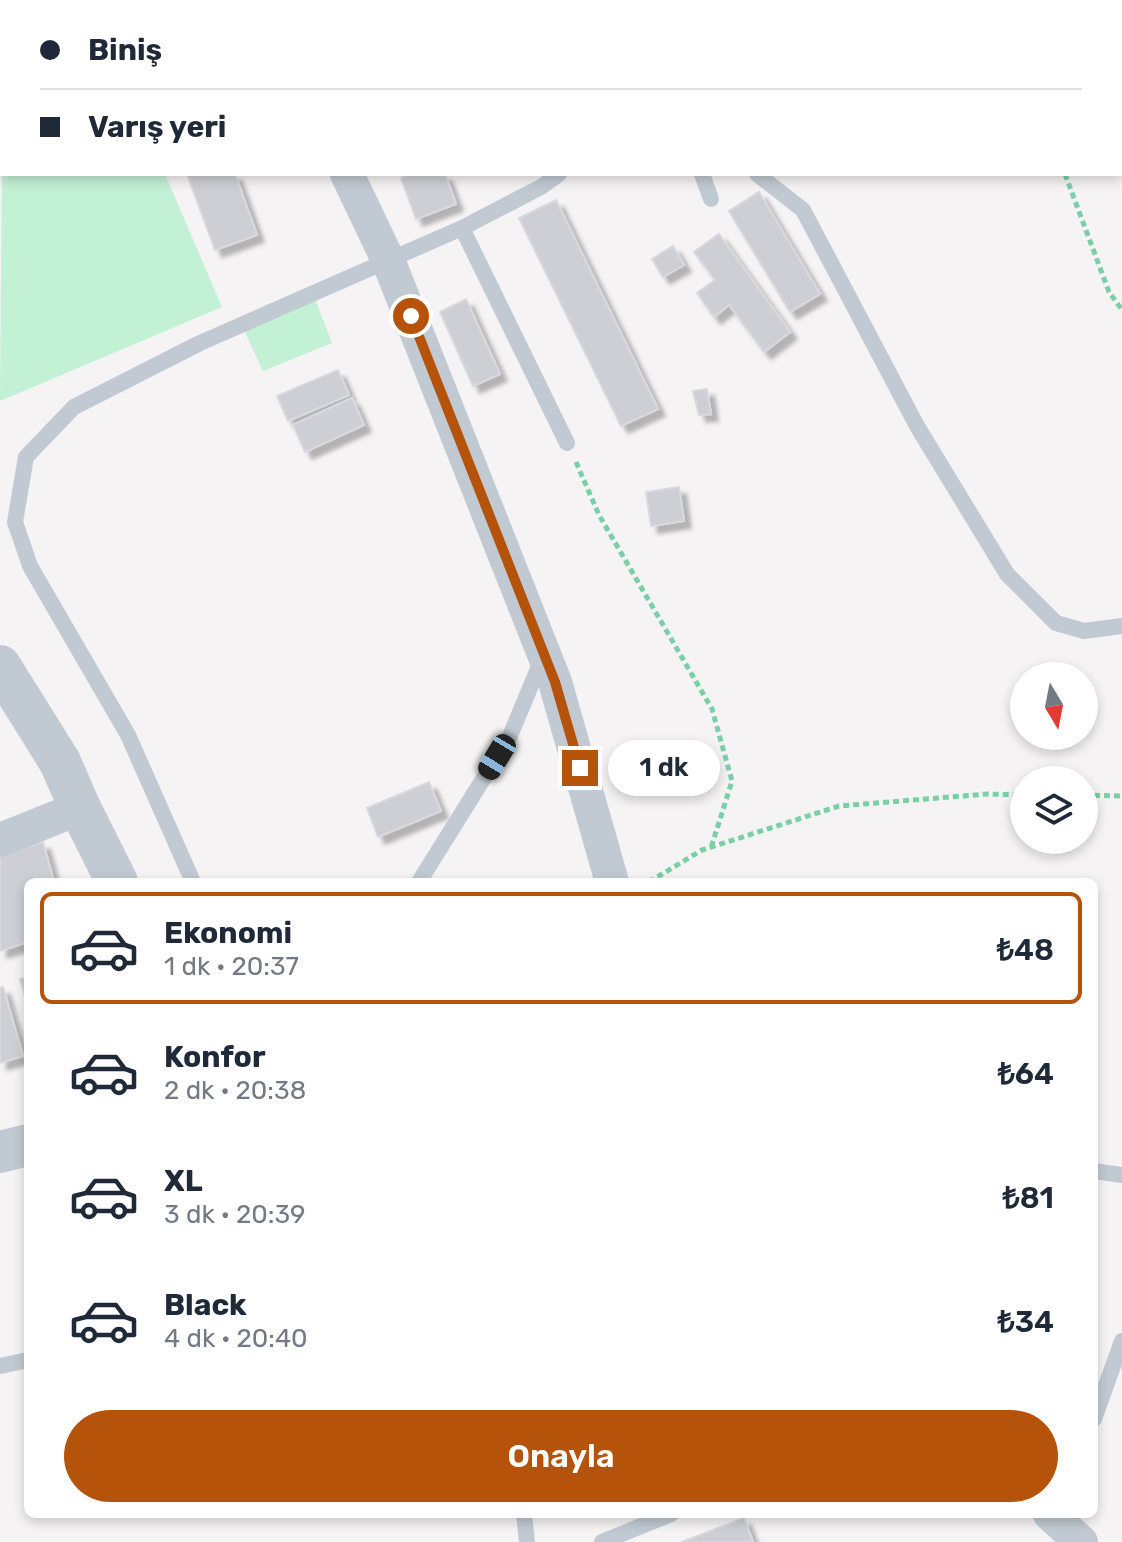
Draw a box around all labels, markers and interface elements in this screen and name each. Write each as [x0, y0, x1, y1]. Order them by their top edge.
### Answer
text: Biniş [88, 32, 162, 68]
text: Varış yeri [88, 109, 226, 145]
route start [393, 298, 429, 334]
north arrow [1010, 662, 1098, 750]
map controls [1010, 662, 1098, 854]
car [474, 730, 520, 784]
callout: 1 dk [608, 740, 720, 796]
route end [562, 750, 598, 786]
text: 1 dk [639, 752, 689, 783]
button: layers [1010, 766, 1098, 854]
icon: car [68, 912, 140, 984]
text: Ekonomi [164, 915, 292, 951]
text: ₺48 [997, 932, 1054, 968]
text: 1 dk · 20:37 [164, 951, 299, 982]
icon: car [68, 1036, 140, 1108]
text: Konfor [164, 1039, 266, 1075]
text: ₺64 [998, 1056, 1054, 1092]
text: 2 dk · 20:38 [164, 1075, 306, 1106]
icon: car [68, 1160, 140, 1232]
text: XL [164, 1163, 203, 1199]
text: ₺81 [1002, 1180, 1054, 1216]
text: 3 dk · 20:39 [164, 1199, 305, 1230]
icon: car [68, 1284, 140, 1356]
text: Black [164, 1287, 247, 1323]
text: ₺34 [998, 1304, 1054, 1340]
text: 4 dk · 20:40 [164, 1323, 308, 1354]
button: Onayla [64, 1410, 1058, 1502]

